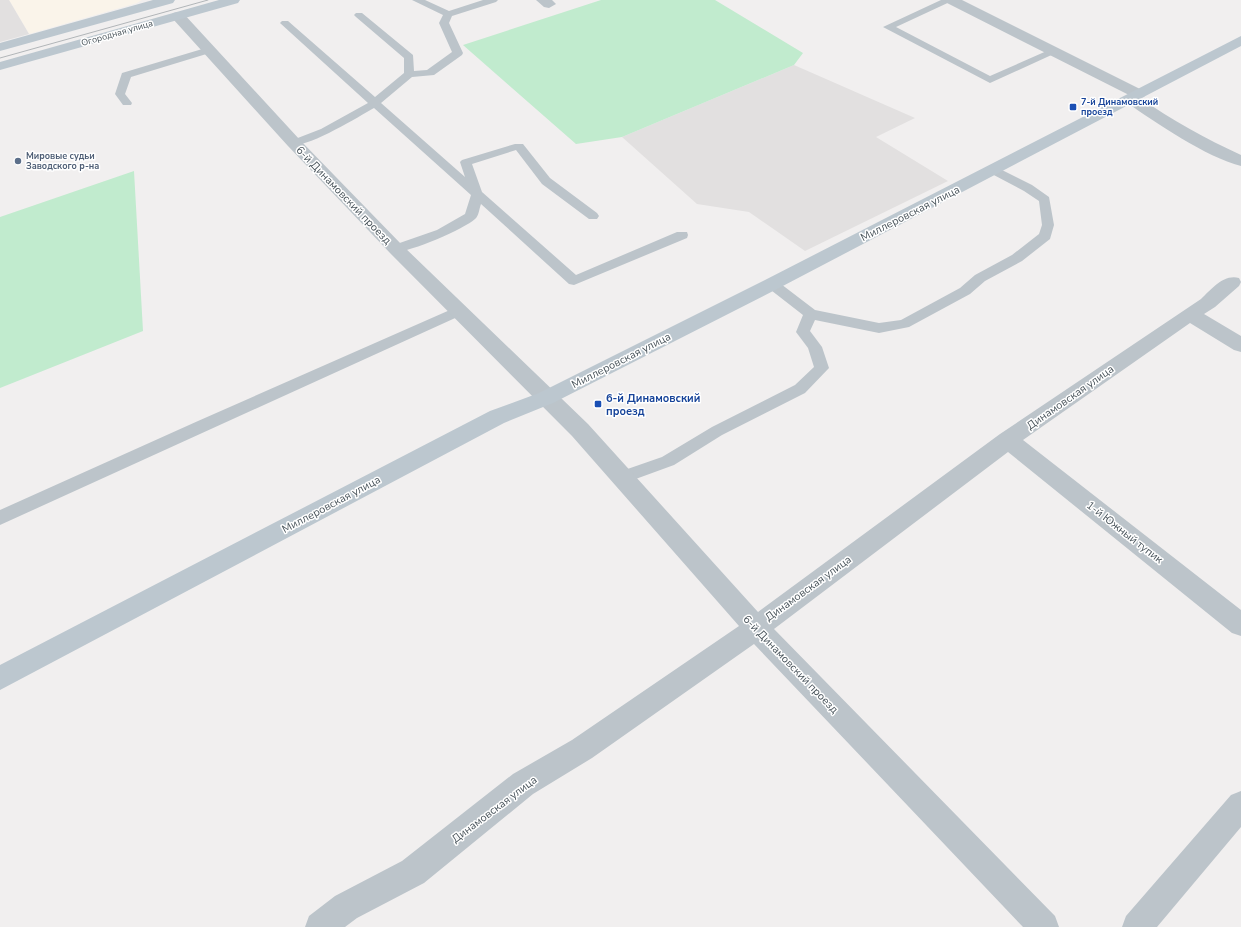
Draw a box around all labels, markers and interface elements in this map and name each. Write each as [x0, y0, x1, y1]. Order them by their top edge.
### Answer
street label: Огородная улица [80, 17, 154, 49]
place label: 7-й Динамовский проезд [1081, 96, 1158, 118]
marker: 7-й Динамовский проезд [1068, 102, 1078, 112]
street label: 6-й Динамовский проезд [293, 143, 395, 248]
place label: Мировые судьи Заводского р-на [26, 150, 99, 172]
marker: Мировые судьи Заводского р-на [13, 156, 23, 166]
street label: Миллеровская улица [858, 182, 962, 245]
street label: Миллеровская улица [569, 329, 673, 392]
street label: Динамовская улица [1024, 362, 1117, 433]
place label: 6-й Динамовский проезд [606, 391, 700, 419]
marker: 6-й Динамовский проезд [593, 399, 603, 409]
street label: Миллеровская улица [279, 472, 383, 537]
street label: 1-й Южный тупик [1083, 498, 1166, 567]
street label: Динамовская улица [762, 552, 855, 625]
street label: 6-й Динамовский проезд [740, 612, 842, 717]
street label: Динамовская улица [449, 772, 540, 846]

